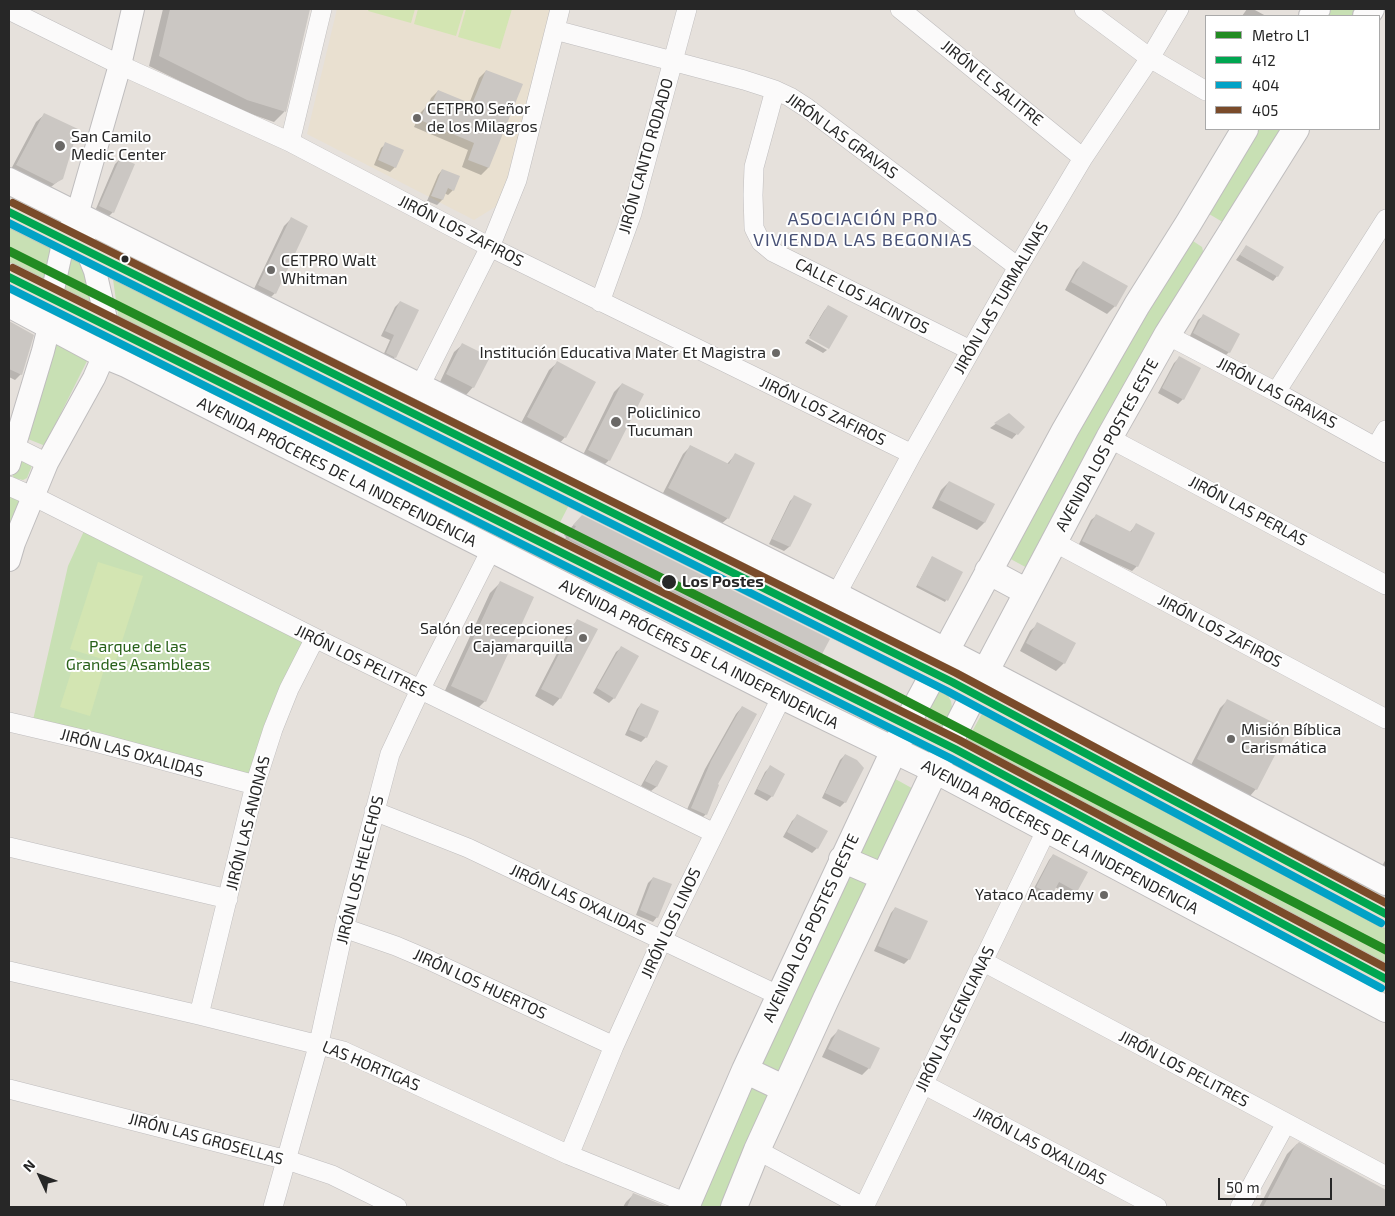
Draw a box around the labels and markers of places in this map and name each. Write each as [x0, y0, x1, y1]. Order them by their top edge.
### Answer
place label: CETPRO Señor de los Milagros [427, 99, 538, 137]
marker: CETPRO Señor de los Milagros [411, 112, 423, 124]
place label: San Camilo Medic Center [71, 127, 166, 165]
marker: San Camilo Medic Center [53, 139, 67, 153]
place label: CETPRO Walt Whitman [281, 251, 376, 289]
unlabelled marker [120, 254, 130, 264]
marker: CETPRO Walt Whitman [265, 264, 277, 276]
place label: Institución Educativa Mater Et Magistra [479, 343, 766, 363]
marker: Institución Educativa Mater Et Magistra [770, 347, 782, 359]
place label: Policlinico Tucuman [627, 403, 701, 441]
marker: Policlinico Tucuman [609, 415, 623, 429]
place label: Los Postes [682, 572, 764, 592]
marker: Los Postes [660, 573, 678, 591]
place label: Salón de recepciones Cajamarquilla [420, 619, 573, 657]
marker: Salón de recepciones Cajamarquilla [577, 632, 589, 644]
place label: Misión Bíblica Carismática [1241, 720, 1341, 758]
marker: Misión Bíblica Carismática [1225, 733, 1237, 745]
place label: Yataco Academy [975, 885, 1094, 905]
marker: Yataco Academy [1098, 889, 1110, 901]

